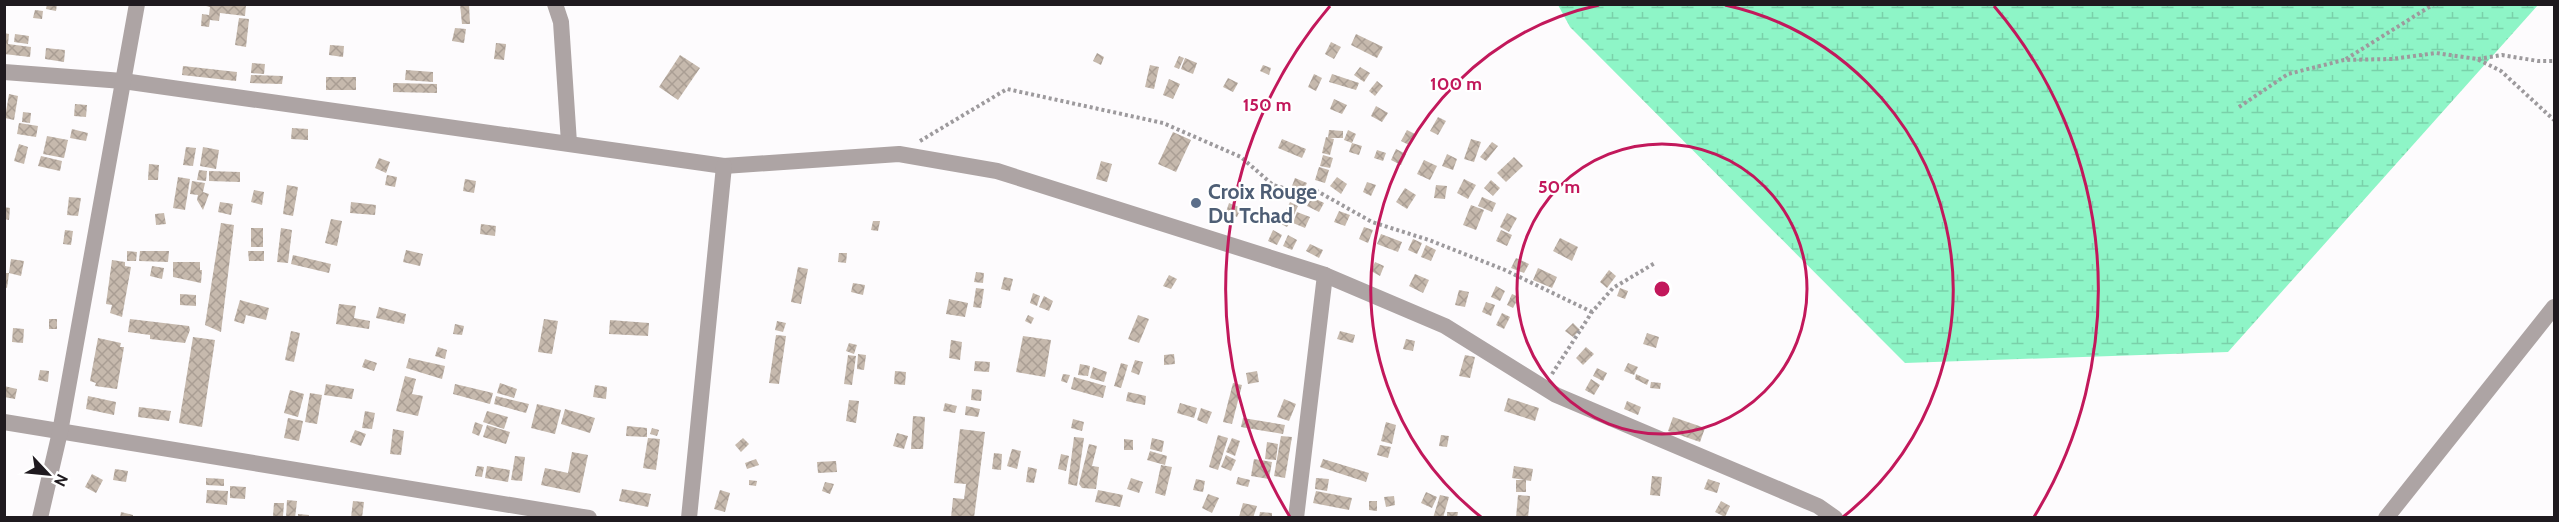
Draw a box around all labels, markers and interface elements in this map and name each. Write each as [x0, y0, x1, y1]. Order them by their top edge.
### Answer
text: 100 m [1430, 73, 1482, 95]
text: 150 m [1243, 94, 1291, 116]
text: 50 m [1538, 176, 1580, 198]
place label: Croix Rouge Du Tchad [1208, 179, 1317, 228]
marker: Croix Rouge Du Tchad [1189, 196, 1203, 210]
centre of rings [1652, 279, 1672, 299]
north arrow [18, 444, 78, 504]
text: N [50, 471, 72, 490]

